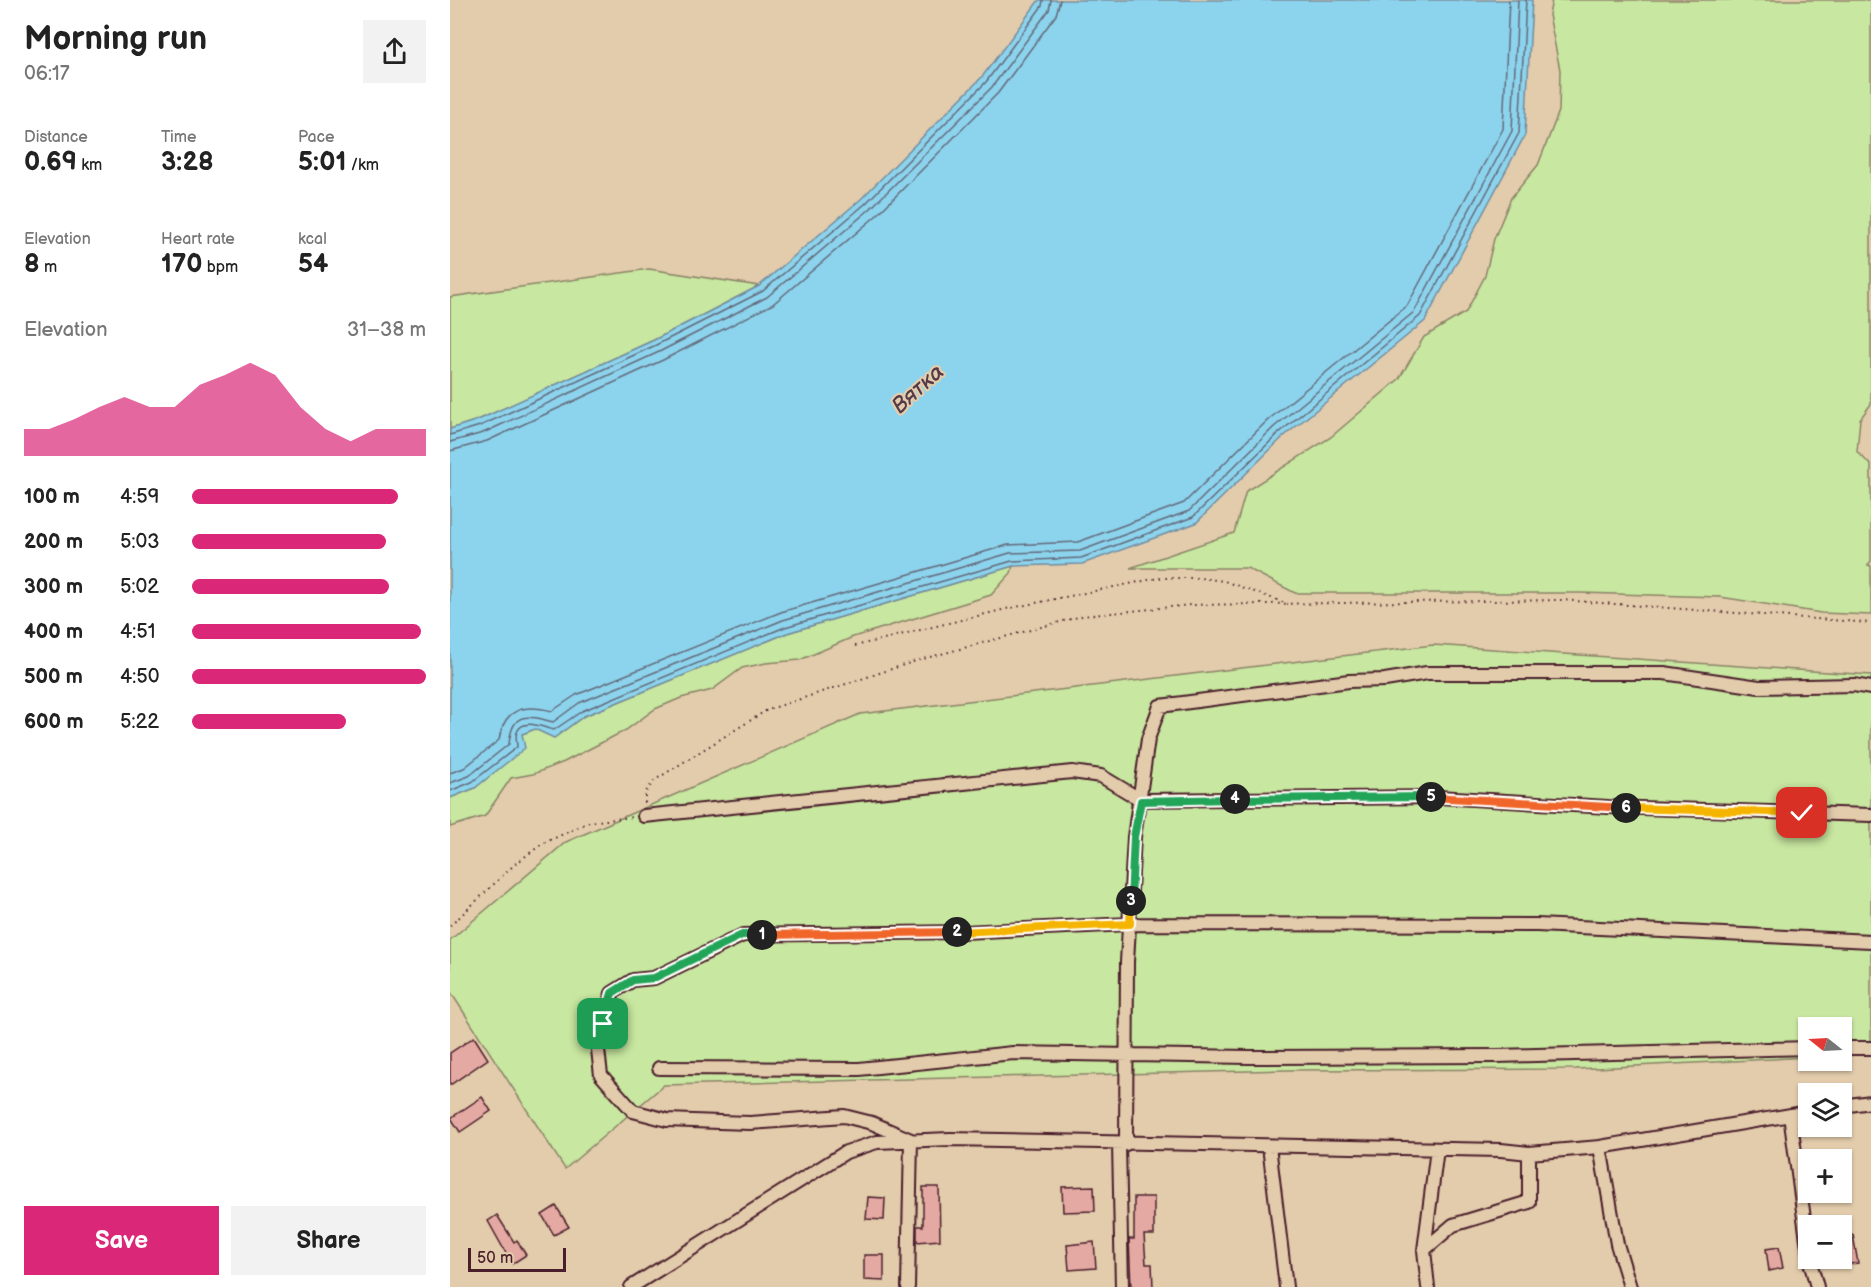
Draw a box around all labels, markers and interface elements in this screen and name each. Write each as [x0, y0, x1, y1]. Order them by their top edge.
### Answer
text: Morning run [24, 19, 207, 59]
button: share [363, 20, 426, 83]
text: 06:17 [24, 62, 70, 86]
text: Distance [24, 128, 88, 147]
text: Time [161, 128, 196, 147]
text: Pace [298, 128, 334, 147]
text: 0.69 [24, 147, 77, 178]
text: 3:28 [161, 147, 214, 178]
text: 5:01 [298, 147, 346, 178]
text: km [77, 156, 102, 175]
text: /km [346, 156, 379, 175]
text: Elevation [24, 230, 91, 249]
text: Heart rate [161, 230, 235, 249]
text: kcal [298, 230, 327, 249]
text: 8 [24, 249, 40, 280]
text: 170 [161, 249, 203, 280]
text: 54 [298, 249, 328, 280]
text: m [40, 258, 57, 277]
text: bpm [203, 258, 238, 277]
text: Elevation [24, 318, 107, 342]
text: 31–38 m [347, 318, 426, 342]
water label: Вятка [886, 359, 950, 420]
text: 100 m [24, 485, 80, 509]
text: 4:59 [120, 485, 159, 509]
text: 200 m [24, 530, 83, 554]
text: 5:03 [120, 530, 160, 554]
text: 300 m [24, 575, 83, 599]
text: 5:02 [120, 575, 159, 599]
text: 400 m [24, 620, 83, 644]
text: 4:51 [120, 620, 155, 644]
text: 500 m [24, 665, 83, 689]
text: 4:50 [120, 665, 159, 689]
text: 600 m [24, 710, 84, 734]
text: 5:22 [120, 710, 159, 734]
pin: 5 [1416, 782, 1446, 812]
pin: 4 [1220, 784, 1250, 814]
text: 5 [1426, 787, 1436, 806]
pin [1776, 787, 1827, 838]
text: 4 [1230, 789, 1240, 808]
pin: 6 [1611, 793, 1641, 823]
icon: check [1785, 796, 1818, 829]
text: 6 [1621, 798, 1631, 817]
pin: 3 [1116, 886, 1146, 916]
text: 3 [1126, 891, 1136, 910]
pin: 2 [942, 917, 972, 947]
pin: 1 [747, 920, 777, 950]
text: 2 [952, 922, 962, 941]
text: 1 [759, 925, 765, 944]
pin [577, 998, 628, 1049]
icon: arrive [586, 1007, 619, 1040]
north arrow [1798, 1017, 1852, 1071]
map controls [1798, 1017, 1852, 1269]
button: layers [1798, 1083, 1852, 1137]
button: + [1798, 1149, 1852, 1203]
button: Save [24, 1206, 219, 1275]
button: Share [231, 1206, 426, 1275]
button: − [1798, 1215, 1852, 1269]
scale bar [468, 1245, 566, 1272]
text: 50 m [477, 1249, 513, 1268]

